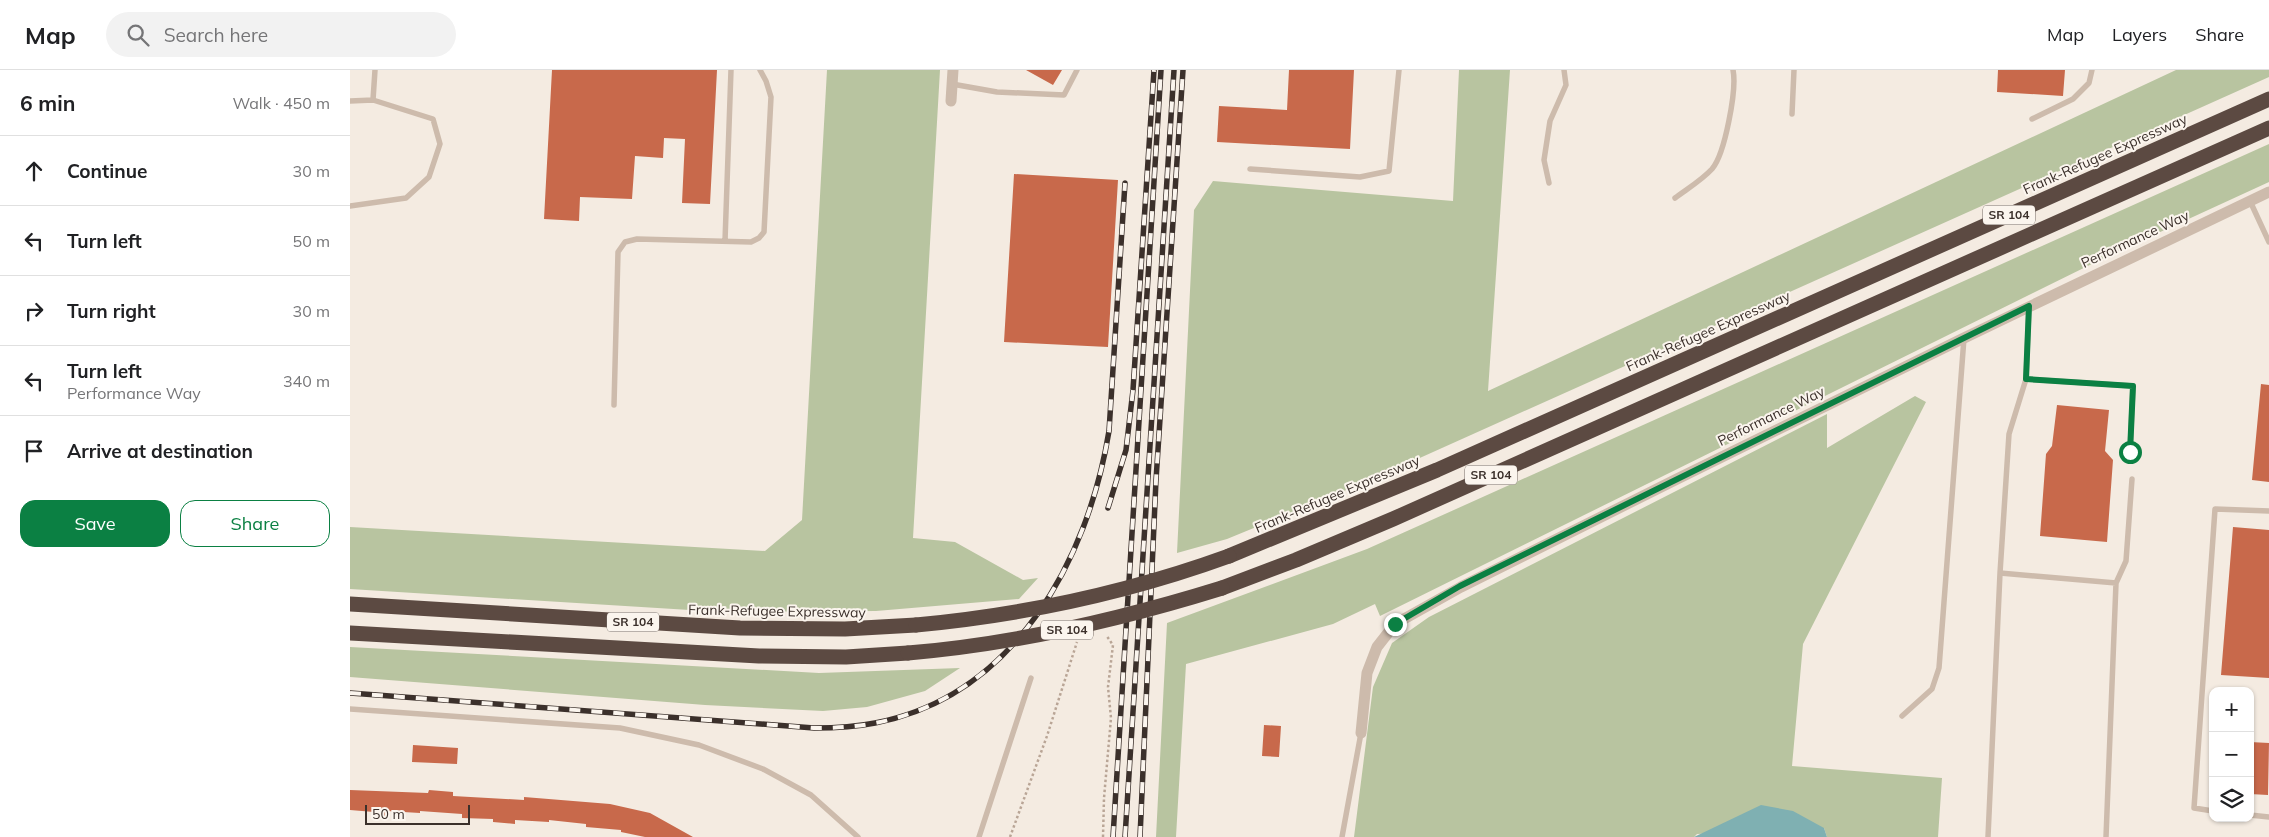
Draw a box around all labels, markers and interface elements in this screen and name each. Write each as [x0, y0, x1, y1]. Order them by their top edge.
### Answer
search box [106, 12, 456, 57]
text: Map [25, 20, 76, 50]
icon: search [124, 21, 152, 49]
text: Search here [164, 23, 268, 47]
text: Map [2047, 23, 2084, 46]
text: Layers [2112, 23, 2167, 46]
text: Share [2195, 23, 2244, 46]
text: 6 min [20, 90, 75, 116]
text: Walk · 450 m [232, 93, 330, 113]
street label: Frank-Refugee Expressway [2020, 109, 2190, 198]
icon: ahead [20, 157, 48, 185]
text: Continue [67, 159, 147, 183]
text: 30 m [293, 161, 330, 181]
road number: SR 104 [1983, 206, 2035, 224]
street label: Performance Way [2078, 206, 2192, 272]
icon: left [20, 227, 48, 255]
text: Turn left [67, 229, 142, 253]
text: 50 m [293, 231, 330, 251]
street label: Frank-Refugee Expressway [1623, 286, 1793, 375]
icon: right [20, 297, 48, 325]
text: Turn right [67, 299, 156, 323]
text: 30 m [293, 301, 330, 321]
text: Turn left [67, 359, 142, 383]
icon: left [20, 367, 48, 395]
text: 340 m [283, 371, 330, 391]
street label: Performance Way [1714, 382, 1828, 450]
text: Performance Way [67, 383, 201, 403]
icon: arrive [20, 437, 48, 465]
text: Arrive at destination [67, 439, 253, 463]
route start [2119, 441, 2142, 464]
street label: Frank-Refugee Expressway [1252, 451, 1423, 537]
road number: SR 104 [1465, 466, 1517, 484]
button: Save [20, 500, 170, 547]
button: Share [180, 500, 330, 547]
street label: Frank-Refugee Expressway [688, 600, 867, 622]
road number: SR 104 [607, 612, 659, 632]
route end [1384, 613, 1407, 636]
road number: SR 104 [1041, 620, 1093, 640]
map controls [2209, 687, 2254, 822]
button: + [2209, 687, 2254, 732]
button: − [2209, 732, 2254, 777]
button: layers [2209, 777, 2254, 822]
scale bar [365, 802, 470, 825]
text: 50 m [372, 805, 405, 823]

